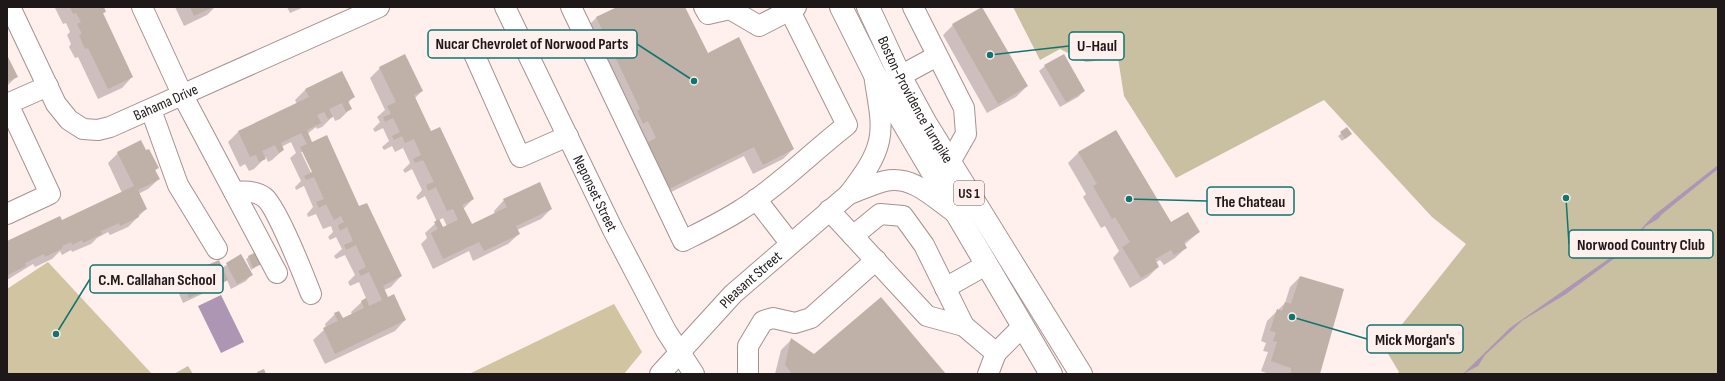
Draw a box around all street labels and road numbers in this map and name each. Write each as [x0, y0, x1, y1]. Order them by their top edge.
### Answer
street label: Boston-Providence Turnpike [873, 33, 957, 167]
street label: Bahama Drive [131, 80, 201, 125]
street label: Neponset Street [568, 152, 622, 235]
road number: US 1 [954, 181, 984, 205]
street label: Pleasant Street [716, 247, 786, 313]

